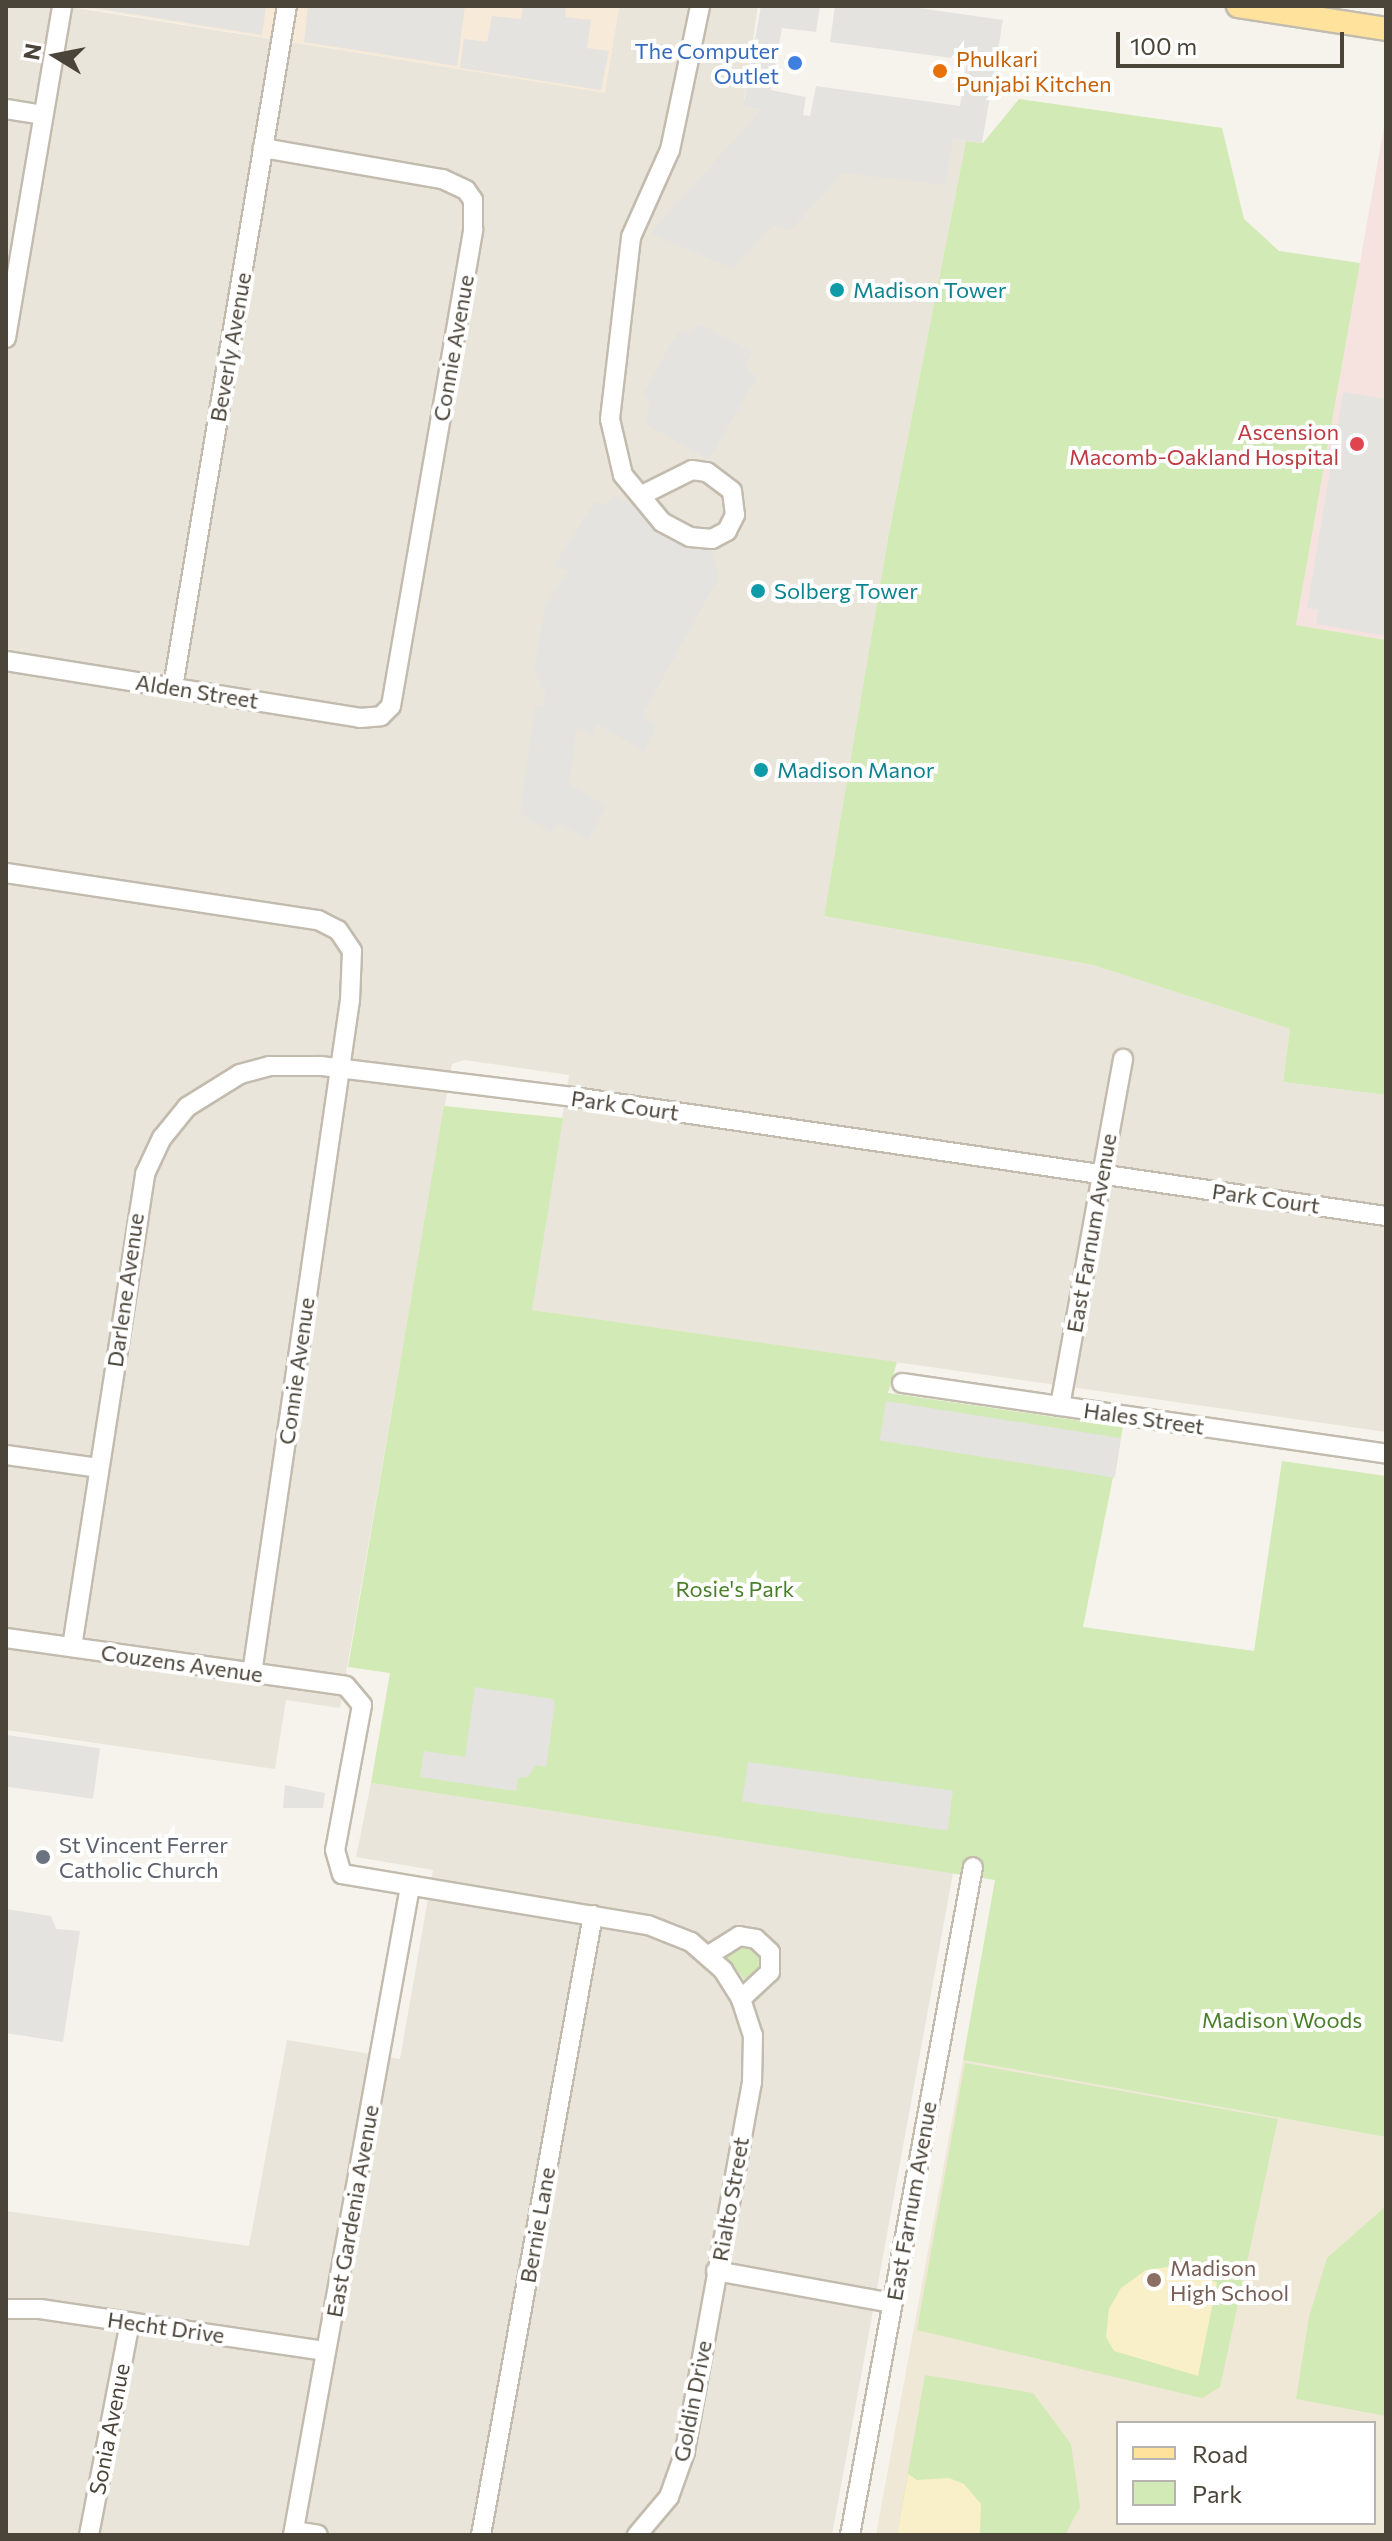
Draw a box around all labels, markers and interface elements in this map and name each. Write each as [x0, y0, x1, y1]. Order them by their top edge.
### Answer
north arrow [16, 16, 96, 96]
scale bar [1120, 16, 1348, 66]
text: 100 m [1130, 31, 1197, 60]
place label: The Computer Outlet [635, 37, 779, 88]
text: N [17, 41, 47, 62]
place label: Phulkari Punjabi Kitchen [956, 45, 1112, 96]
marker: The Computer Outlet [786, 54, 804, 72]
marker: Phulkari Punjabi Kitchen [931, 62, 949, 80]
street label: Beverly Avenue [204, 270, 256, 424]
street label: Connie Avenue [427, 273, 479, 423]
place label: Madison Tower [853, 277, 1006, 303]
marker: Madison Tower [828, 281, 846, 299]
place label: Ascension Macomb-Oakland Hospital [1069, 418, 1339, 470]
marker: Ascension Macomb-Oakland Hospital [1346, 433, 1368, 455]
place label: Solberg Tower [774, 578, 918, 604]
marker: Solberg Tower [749, 582, 767, 600]
street label: Alden Street [134, 668, 260, 714]
place label: Madison Manor [777, 757, 935, 783]
marker: Madison Manor [752, 761, 770, 779]
street label: Park Court [569, 1084, 681, 1126]
street label: East Farnum Avenue [1060, 1131, 1122, 1335]
street label: Park Court [1210, 1177, 1322, 1219]
street label: Darlene Avenue [101, 1211, 149, 1369]
street label: Connie Avenue [273, 1296, 319, 1446]
street label: Hales Street [1082, 1396, 1206, 1440]
park label: Rosie's Park [676, 1576, 794, 1602]
street label: Couzens Avenue [99, 1639, 265, 1687]
place label: St Vincent Ferrer Catholic Church [59, 1831, 228, 1882]
marker: St Vincent Ferrer Catholic Church [34, 1848, 52, 1866]
park label: Madison Woods [1202, 2007, 1362, 2033]
street label: East Farnum Avenue [880, 2099, 942, 2303]
street label: East Gardenia Avenue [320, 2103, 384, 2319]
street label: Rialto Street [706, 2135, 754, 2263]
street label: Bernie Lane [514, 2165, 560, 2285]
place label: Madison High School [1170, 2254, 1289, 2306]
marker: Madison High School [1145, 2271, 1163, 2289]
street label: Hecht Drive [106, 2306, 226, 2348]
street label: Goldin Drive [667, 2338, 717, 2464]
street label: Sonia Avenue [83, 2361, 135, 2497]
legend [1116, 2421, 1376, 2525]
text: Road [1192, 2439, 1248, 2468]
text: Park [1192, 2479, 1242, 2508]

